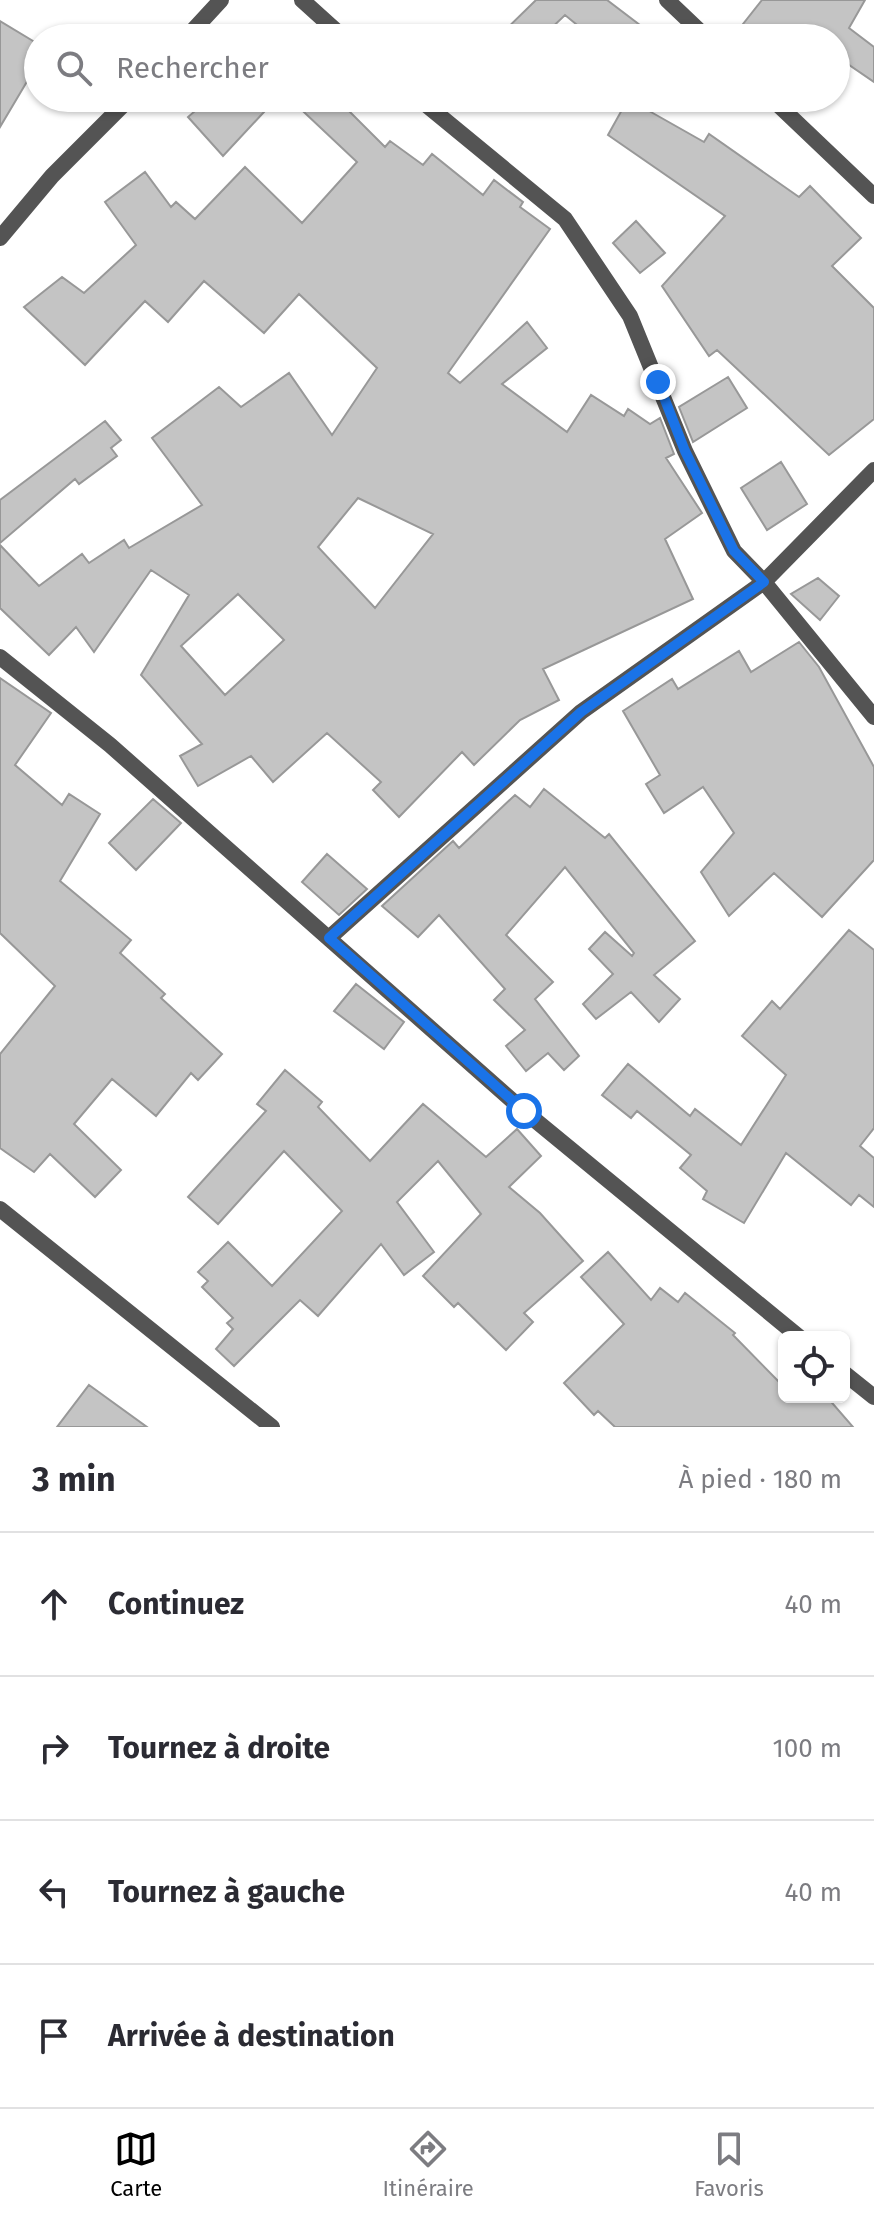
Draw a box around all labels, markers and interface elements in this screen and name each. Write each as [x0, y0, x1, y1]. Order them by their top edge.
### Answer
search box [24, 24, 850, 112]
icon: search [52, 46, 96, 90]
text: Rechercher [116, 50, 269, 86]
route end [640, 364, 676, 400]
route start [506, 1093, 542, 1129]
map controls [778, 1331, 850, 1403]
button: locate [778, 1331, 850, 1403]
text: 3 min [32, 1459, 116, 1500]
text: À pied · 180 m [678, 1464, 842, 1495]
icon: ahead [32, 1582, 76, 1626]
text: Continuez [108, 1586, 244, 1622]
text: 40 m [784, 1589, 842, 1620]
icon: right [32, 1726, 76, 1770]
text: Tournez à droite [108, 1730, 330, 1766]
text: 100 m [773, 1733, 842, 1764]
icon: left [32, 1870, 76, 1914]
text: Tournez à gauche [108, 1874, 345, 1910]
text: 40 m [784, 1877, 842, 1908]
icon: arrive [32, 2014, 76, 2058]
text: Arrivée à destination [108, 2018, 395, 2054]
tab: Carte [110, 2127, 162, 2202]
tab: Itinéraire [383, 2127, 474, 2202]
tab: Favoris [694, 2127, 764, 2202]

